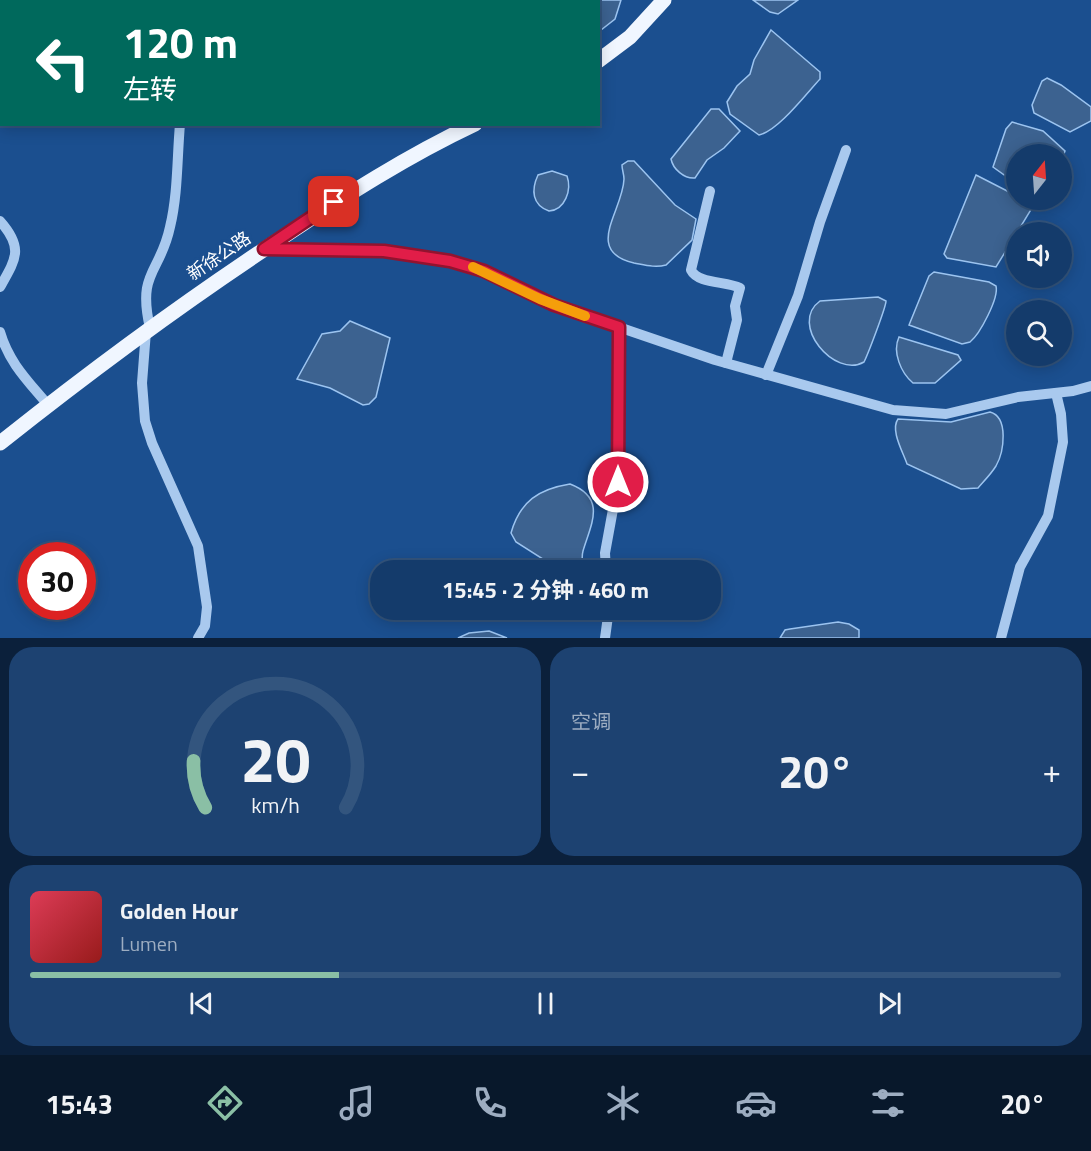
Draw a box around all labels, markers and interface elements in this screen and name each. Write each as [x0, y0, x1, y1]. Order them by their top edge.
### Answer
text: 120 m [123, 10, 238, 74]
icon: left [24, 24, 102, 102]
text: 左转 [123, 68, 177, 109]
north arrow [1006, 144, 1072, 210]
map controls [1006, 144, 1072, 366]
pin [308, 176, 359, 227]
icon: arrive [317, 185, 350, 218]
button: sound [1006, 222, 1072, 288]
street label: 新徐公路 [181, 224, 256, 287]
button: search [1006, 300, 1072, 366]
position arrow [586, 450, 650, 514]
speed limit sign: 30 [18, 542, 96, 620]
text: 15:45 · 2 分钟 · 460 m [442, 573, 649, 607]
text: 空调 [571, 706, 611, 737]
text: 20 [240, 711, 310, 806]
text: 20° [778, 737, 854, 805]
text: − [571, 746, 589, 796]
text: + [1043, 746, 1061, 796]
text: km/h [251, 790, 299, 822]
text: Golden Hour [120, 894, 238, 928]
text: Lumen [120, 928, 178, 959]
icon: previous [185, 987, 218, 1020]
icon: pause [529, 987, 562, 1020]
icon: next [873, 987, 906, 1020]
icon: directions [204, 1082, 246, 1124]
icon: music [336, 1082, 378, 1124]
icon: phone [469, 1082, 511, 1124]
icon: climate [602, 1082, 644, 1124]
icon: car [735, 1082, 777, 1124]
icon: filters [867, 1082, 909, 1124]
text: 15:43 [45, 1083, 113, 1124]
text: 20° [1000, 1083, 1046, 1124]

